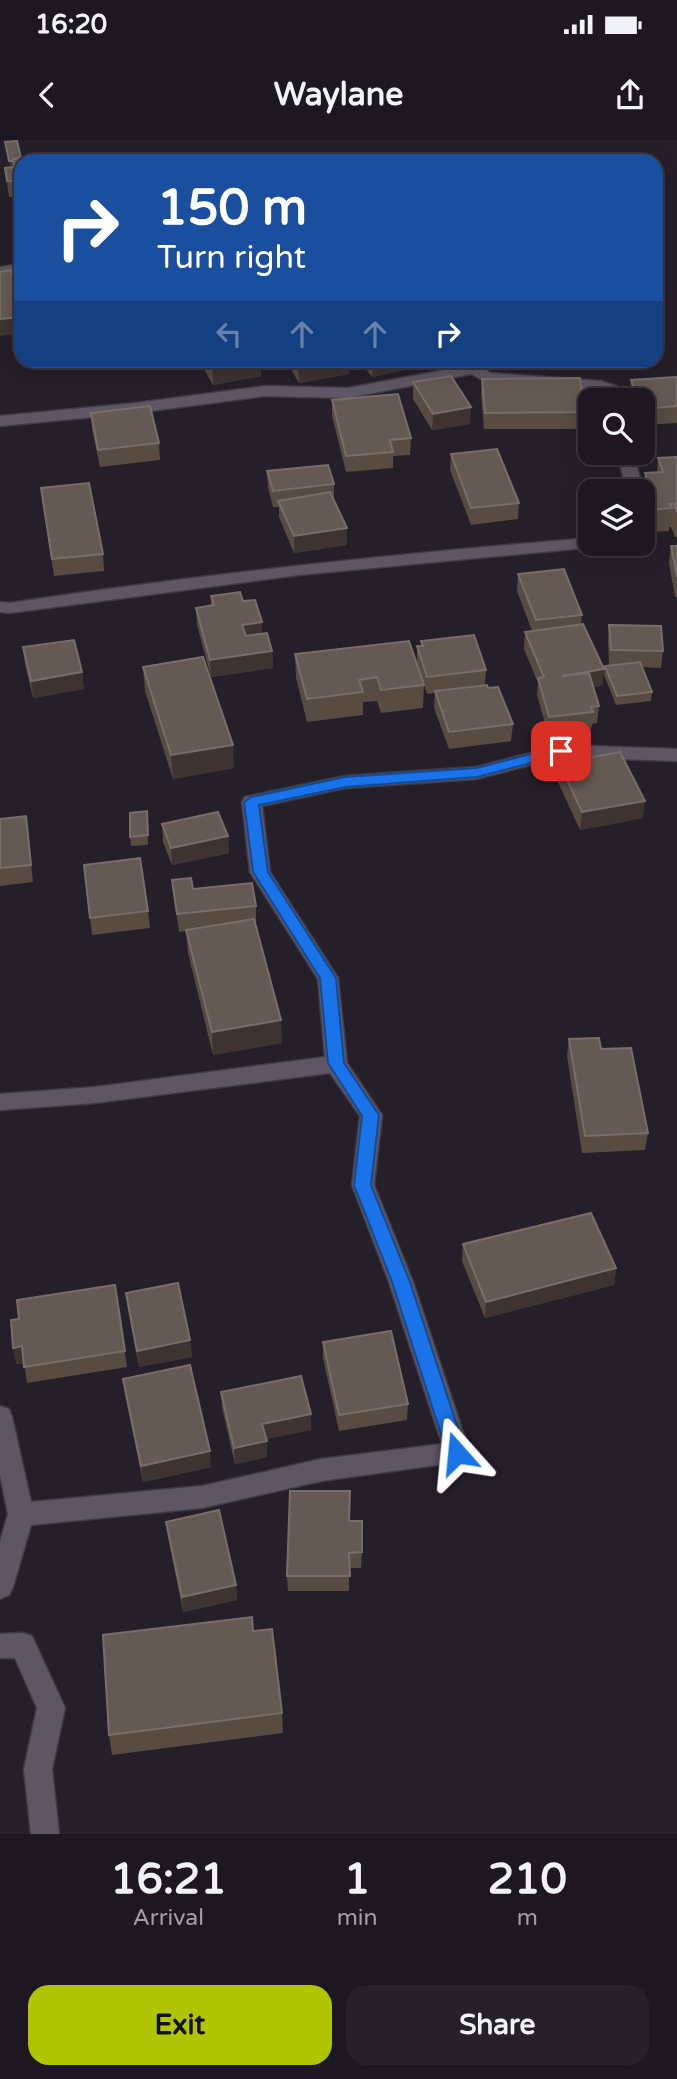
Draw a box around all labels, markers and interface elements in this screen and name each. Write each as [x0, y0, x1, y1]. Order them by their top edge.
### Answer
text: 16:20 [35, 9, 107, 40]
icon: back [28, 76, 66, 114]
text: Waylane [274, 76, 403, 114]
icon: share [611, 76, 649, 114]
text: 150 m [157, 179, 307, 238]
icon: right [42, 182, 133, 273]
text: Turn right [157, 239, 306, 277]
icon: left [210, 315, 248, 353]
icon: ahead [283, 315, 321, 353]
icon: ahead [356, 315, 394, 353]
icon: right [429, 315, 467, 353]
map controls [578, 388, 655, 556]
button: search [578, 388, 655, 465]
button: layers [578, 479, 655, 556]
pin [531, 721, 591, 781]
icon: arrive [542, 732, 580, 770]
position arrow [420, 1416, 494, 1490]
text: 16:21 [110, 1854, 227, 1905]
text: 1 [344, 1854, 370, 1905]
text: 210 [488, 1854, 567, 1905]
text: Arrival [133, 1904, 204, 1932]
text: min [337, 1904, 378, 1932]
text: m [517, 1904, 538, 1932]
button: Exit [28, 1985, 332, 2065]
button: Share [346, 1985, 649, 2065]

